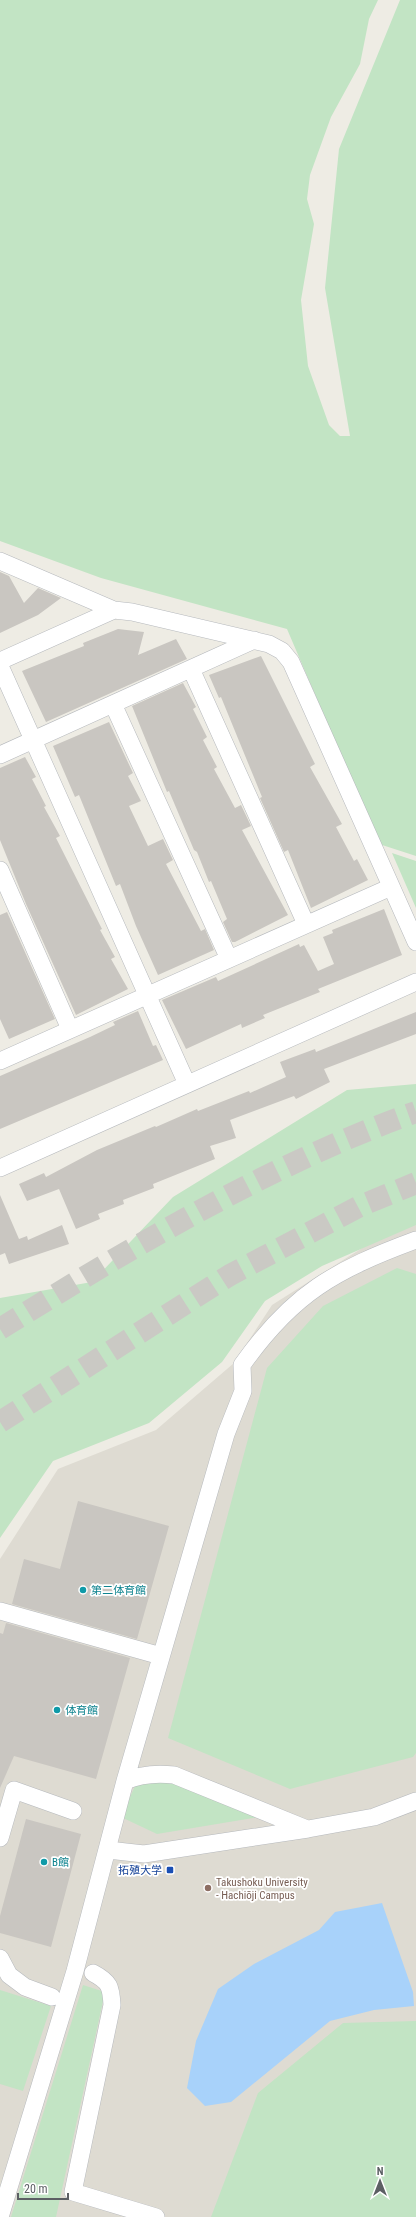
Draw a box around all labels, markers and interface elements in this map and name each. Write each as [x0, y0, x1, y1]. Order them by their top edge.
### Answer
place label: 第二体育館 [91, 1584, 146, 1597]
marker: 第二体育館 [78, 1585, 88, 1595]
place label: 体育館 [65, 1704, 98, 1717]
marker: 体育館 [52, 1705, 62, 1715]
place label: B館 [52, 1856, 69, 1869]
marker: B館 [39, 1857, 49, 1867]
place label: 拓殖大学 [118, 1864, 162, 1877]
marker: 拓殖大学 [165, 1865, 175, 1875]
place label: Takushoku University - Hachiōji Campus [216, 1876, 308, 1902]
marker: Takushoku University - Hachiōji Campus [203, 1883, 213, 1893]
north arrow [360, 2161, 400, 2201]
text: N [377, 2165, 384, 2178]
scale bar [18, 2175, 68, 2201]
text: 20 m [24, 2182, 48, 2196]

